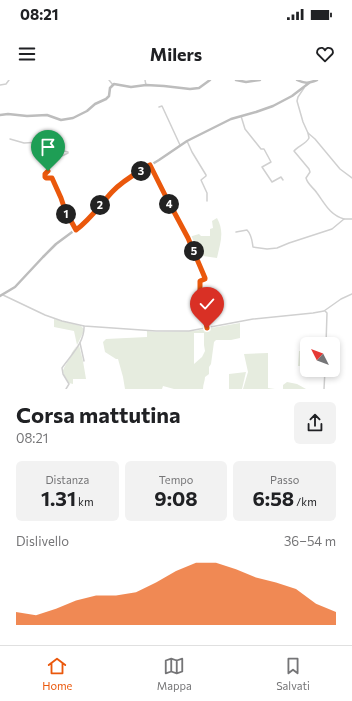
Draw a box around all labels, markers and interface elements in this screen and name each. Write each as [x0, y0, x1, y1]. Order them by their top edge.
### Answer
text: 08:21 [20, 5, 59, 23]
icon: menu [16, 43, 38, 65]
text: Milers [150, 43, 202, 65]
icon: heart [314, 43, 336, 65]
pin [31, 130, 65, 171]
icon: arrive [37, 136, 59, 158]
pin: 3 [131, 161, 151, 181]
text: 3 [138, 164, 144, 177]
pin: 4 [159, 194, 179, 214]
pin: 2 [90, 195, 110, 215]
text: 4 [166, 197, 172, 210]
text: 2 [97, 198, 103, 211]
pin: 1 [56, 204, 76, 224]
text: 1 [64, 207, 68, 220]
pin: 5 [184, 241, 204, 261]
text: 5 [191, 244, 197, 257]
pin [190, 287, 224, 328]
icon: check [196, 293, 218, 315]
north arrow [300, 337, 340, 377]
map controls [300, 337, 340, 377]
text: Corsa mattutina [16, 401, 181, 428]
button: share [294, 402, 336, 444]
text: 08:21 [16, 430, 48, 446]
text: Distanza [45, 473, 89, 486]
text: Tempo [159, 473, 193, 486]
text: Passo [270, 473, 299, 486]
text: 1.31 [41, 486, 76, 510]
text: 9:08 [154, 486, 198, 510]
text: 6:58 [253, 486, 294, 510]
text: km [76, 495, 94, 508]
text: /km [294, 495, 317, 508]
text: Dislivello [16, 533, 69, 549]
text: 36–54 m [284, 533, 336, 549]
tab: Home [42, 655, 72, 692]
tab: Mappa [157, 655, 192, 692]
tab: Salvati [276, 655, 310, 692]

